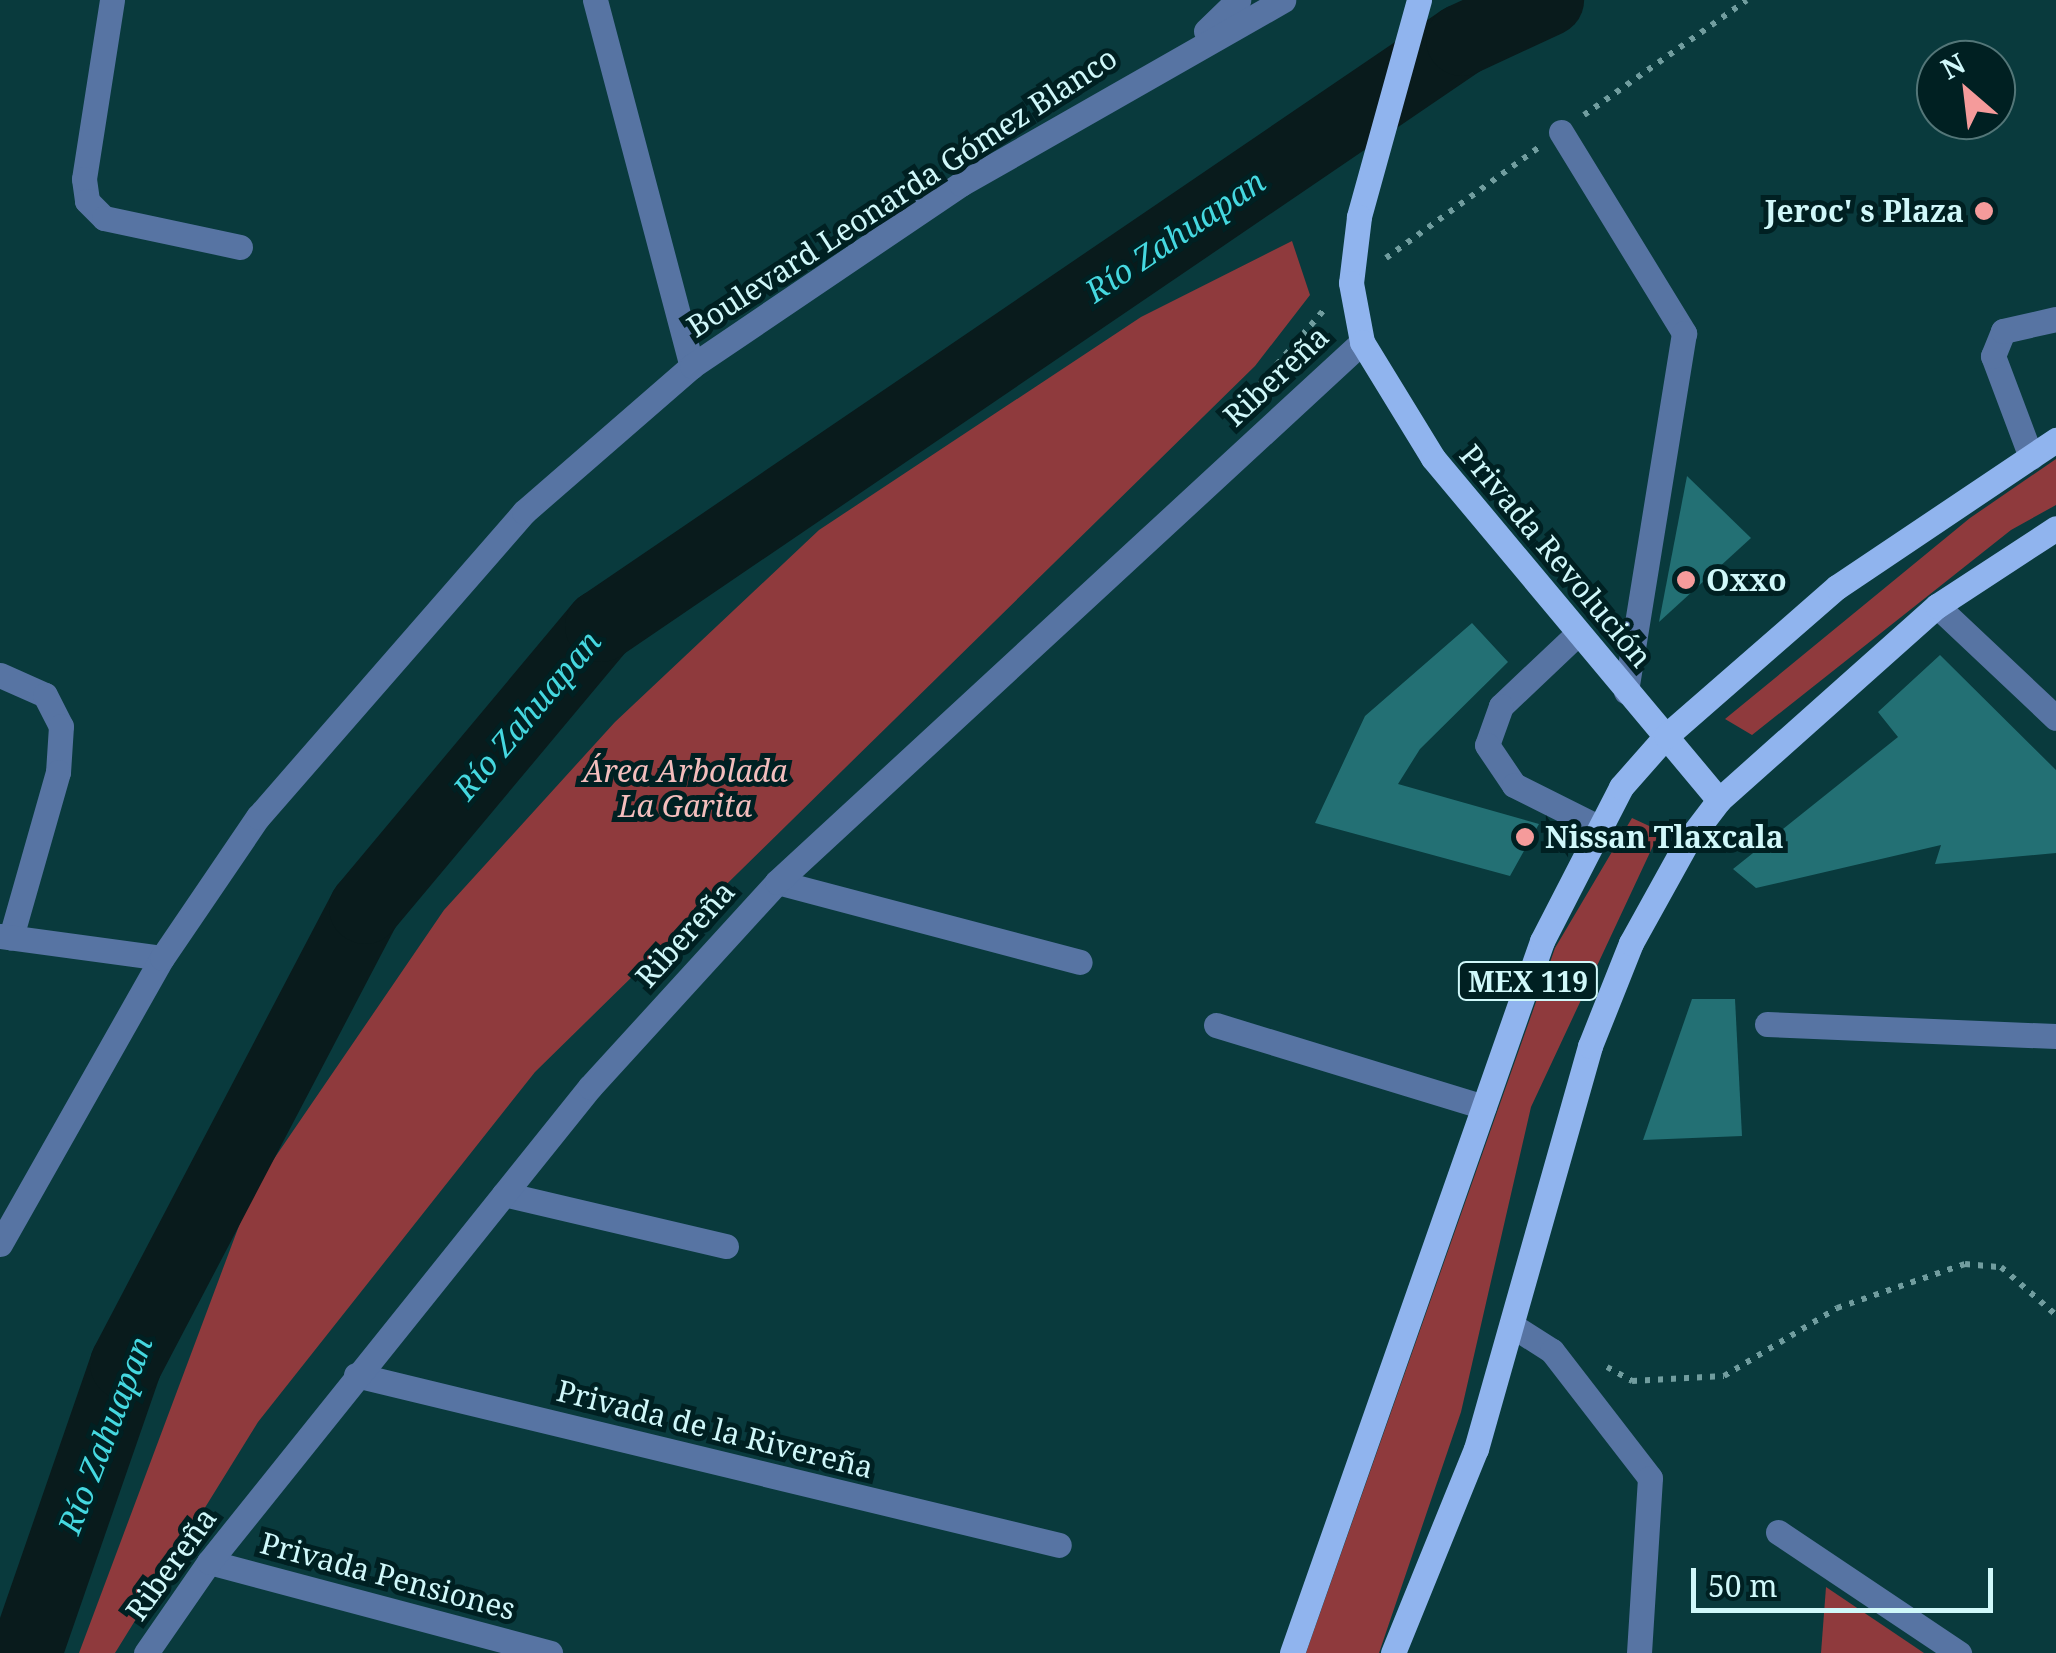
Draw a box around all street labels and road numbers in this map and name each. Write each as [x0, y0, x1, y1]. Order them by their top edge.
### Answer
street label: Boulevard Leonarda Gómez Blanco [680, 39, 1124, 345]
street label: Ribereña [1216, 318, 1336, 434]
street label: Privada Revolución [1453, 438, 1659, 674]
street label: Ribereña [628, 874, 742, 994]
road number: MEX 119 [1456, 958, 1600, 1004]
street label: Privada de la Rivereña [553, 1372, 877, 1486]
street label: Ribereña [118, 1501, 224, 1627]
street label: Privada Pensiones [257, 1525, 519, 1627]

